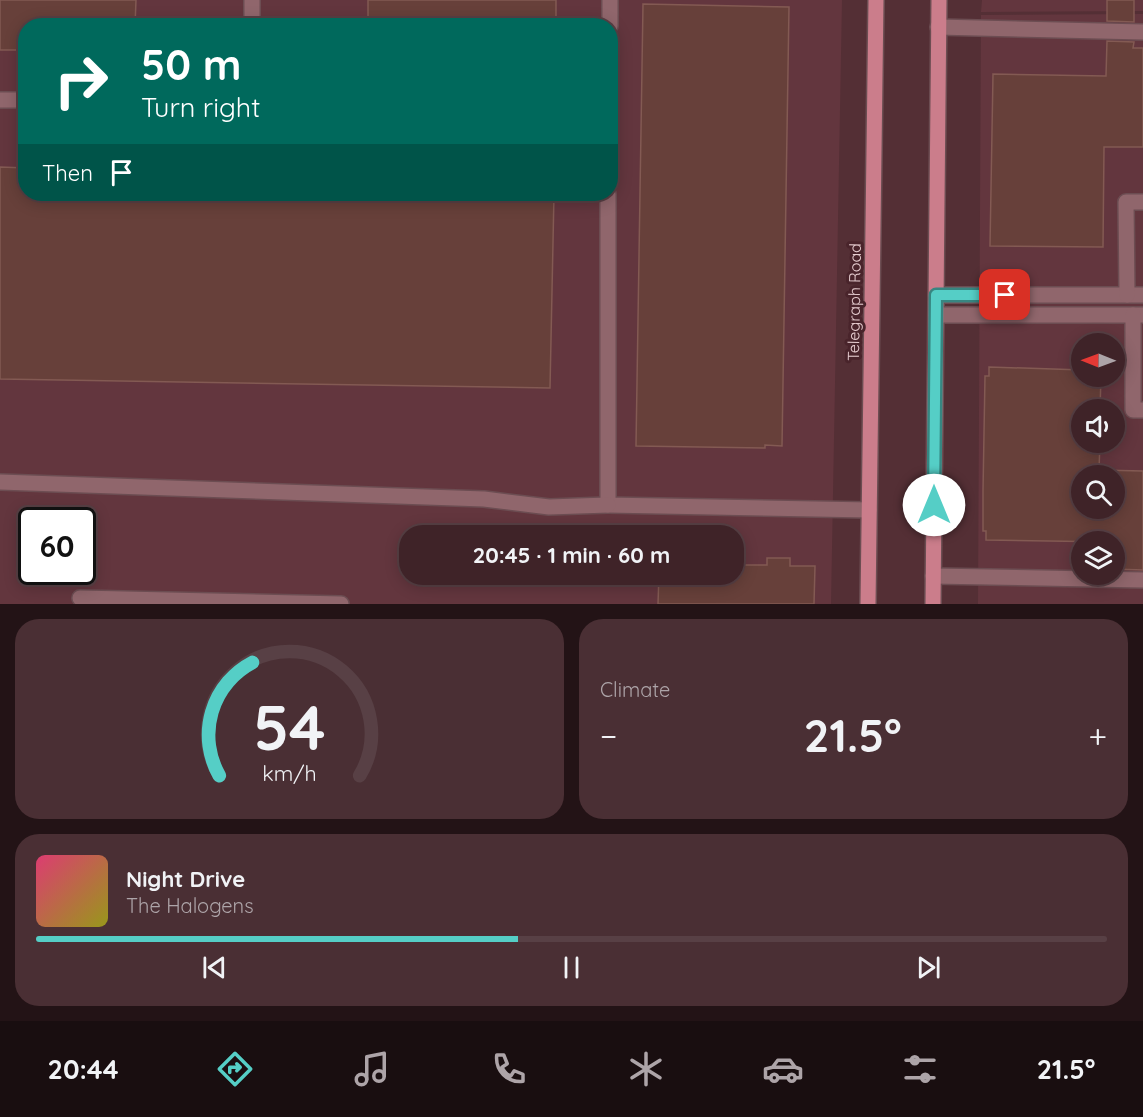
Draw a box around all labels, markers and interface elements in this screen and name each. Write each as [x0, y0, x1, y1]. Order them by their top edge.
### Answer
text: 50 m [141, 38, 241, 91]
icon: right [42, 42, 120, 120]
text: Turn right [141, 90, 260, 124]
icon: arrive [105, 156, 138, 189]
text: Then [42, 159, 93, 187]
street label: Telegraph Road [843, 243, 865, 361]
pin [979, 269, 1030, 320]
icon: arrive [988, 278, 1021, 311]
north arrow [1071, 333, 1125, 387]
map controls [1071, 333, 1125, 585]
button: sound [1071, 399, 1125, 453]
button: search [1071, 465, 1125, 519]
position arrow [902, 473, 966, 537]
speed limit sign: 60 [18, 507, 96, 585]
button: layers [1071, 531, 1125, 585]
text: 20:45 · 1 min · 60 m [473, 541, 670, 569]
text: Climate [600, 677, 670, 702]
text: 54 [253, 688, 326, 766]
text: 21.5° [804, 707, 902, 763]
text: − [600, 715, 617, 756]
text: + [1088, 715, 1107, 756]
text: km/h [262, 760, 317, 786]
text: Night Drive [126, 865, 245, 893]
text: The Halogens [126, 893, 254, 918]
icon: previous [198, 951, 231, 984]
icon: pause [555, 951, 588, 984]
icon: next [912, 951, 945, 984]
icon: directions [214, 1048, 256, 1090]
icon: music [351, 1048, 393, 1090]
icon: phone [488, 1048, 530, 1090]
icon: climate [625, 1048, 667, 1090]
icon: car [762, 1048, 804, 1090]
icon: filters [899, 1048, 941, 1090]
text: 20:44 [48, 1052, 119, 1086]
text: 21.5° [1037, 1052, 1095, 1086]

